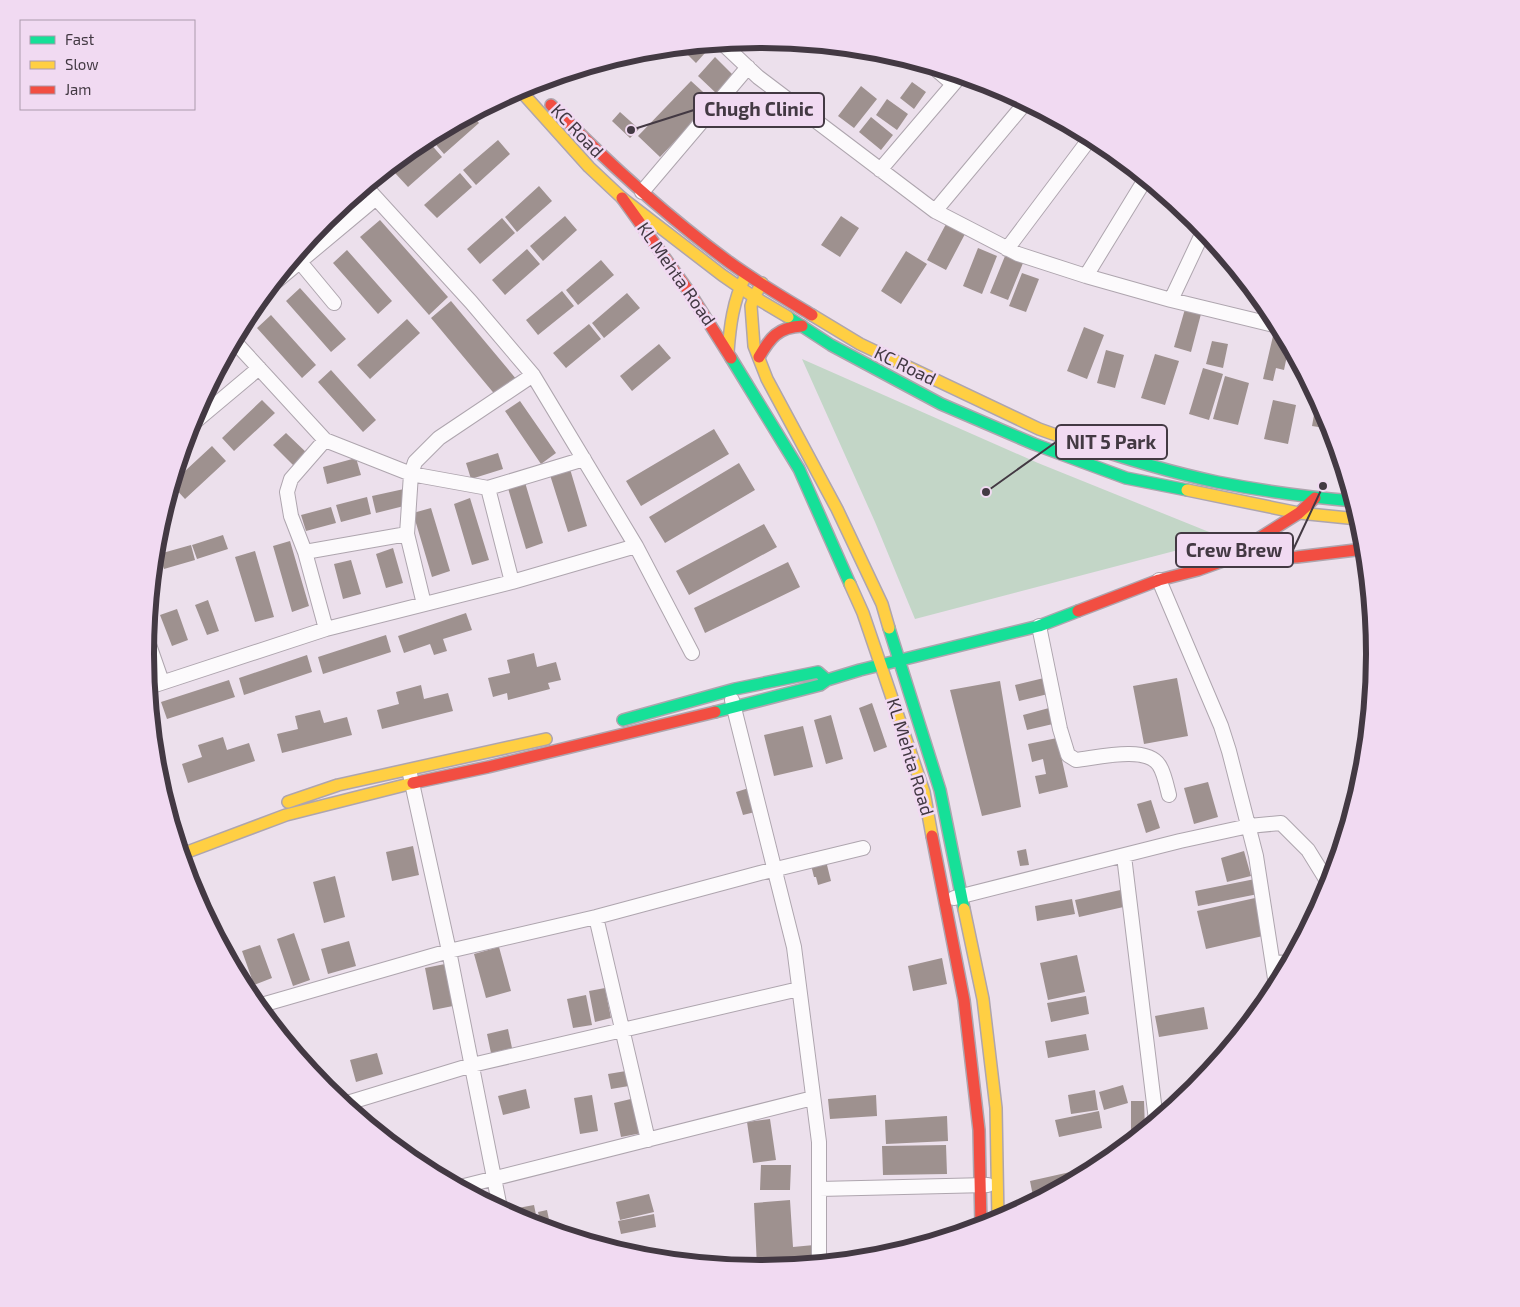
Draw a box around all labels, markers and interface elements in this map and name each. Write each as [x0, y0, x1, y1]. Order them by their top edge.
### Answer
legend [20, 20, 195, 110]
text: Fast [65, 30, 95, 48]
text: Slow [65, 55, 99, 73]
text: Jam [65, 80, 91, 98]
callout: Chugh Clinic [694, 93, 824, 127]
text: Chugh Clinic [704, 97, 814, 120]
street label: KC Road [547, 99, 609, 162]
street label: KL Mehta Road [633, 217, 721, 330]
street label: KC Road [871, 341, 940, 389]
callout: NIT 5 Park [1056, 425, 1167, 459]
text: NIT 5 Park [1066, 430, 1156, 453]
callout: Crew Brew [1176, 533, 1293, 567]
text: Crew Brew [1186, 538, 1282, 561]
street label: KL Mehta Road [883, 695, 939, 818]

